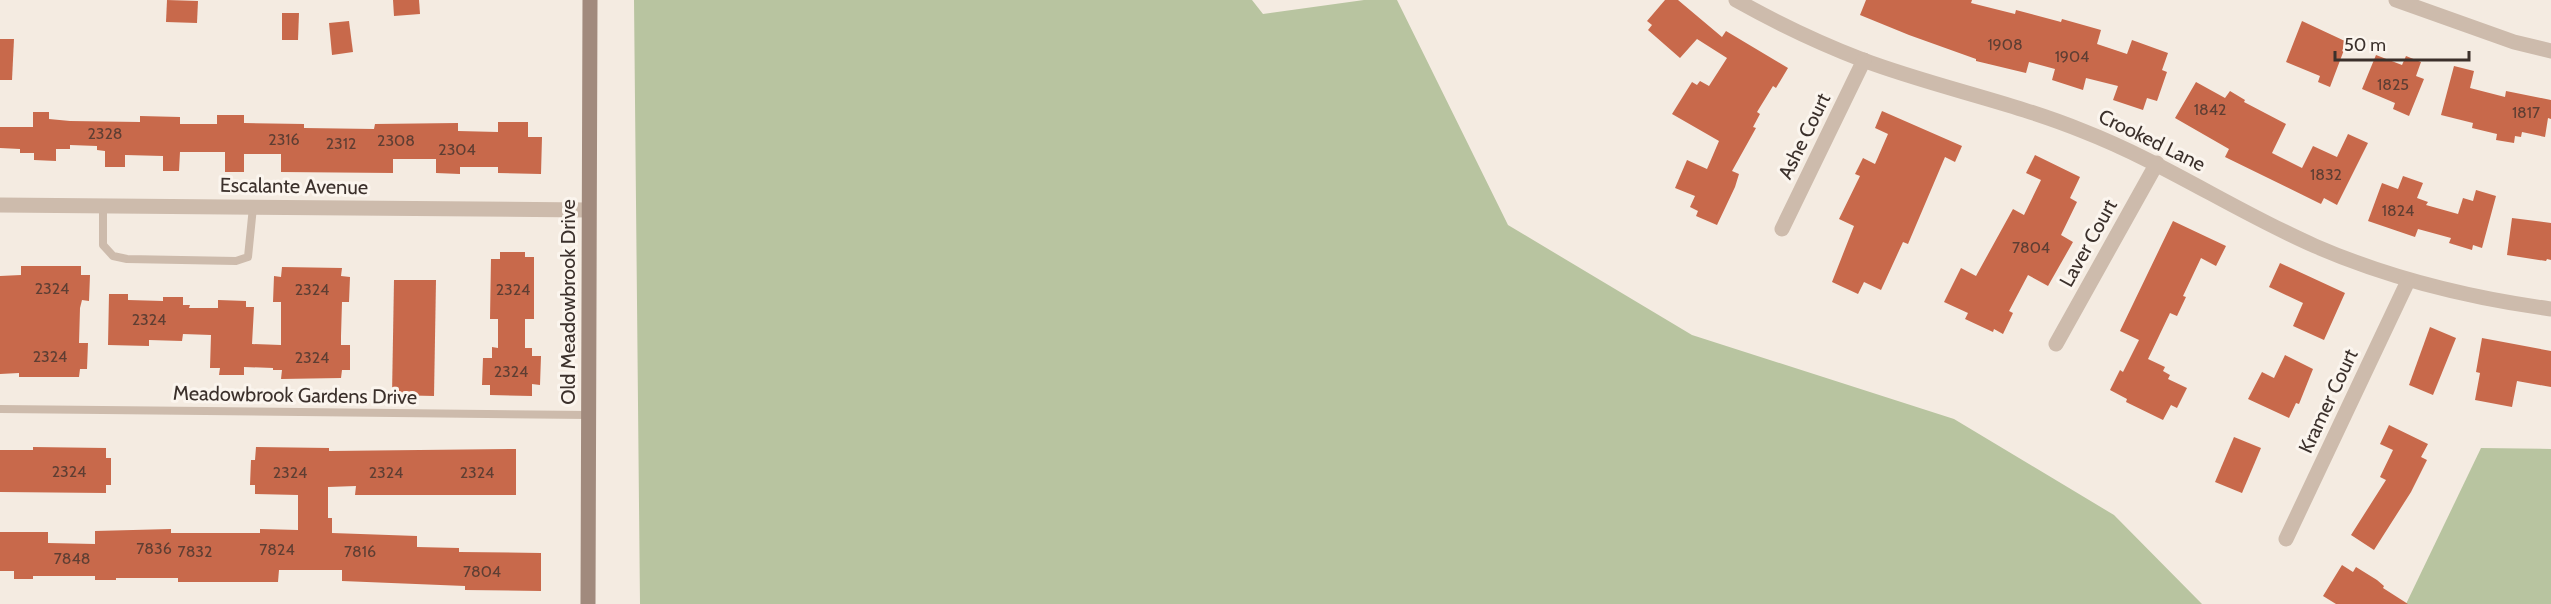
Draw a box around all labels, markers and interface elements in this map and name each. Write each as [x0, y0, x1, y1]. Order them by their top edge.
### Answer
scale bar [2335, 24, 2468, 62]
text: 50 m [2344, 34, 2386, 56]
house number: 1908 [1987, 35, 2023, 54]
house number: 1904 [2055, 47, 2089, 66]
house number: 1825 [2377, 75, 2409, 94]
street label: Ashe Court [1773, 89, 1835, 183]
house number: 1842 [2194, 100, 2226, 119]
house number: 1817 [2512, 103, 2540, 122]
street label: Crooked Lane [2095, 104, 2209, 176]
house number: 2328 [87, 124, 123, 143]
house number: 2316 [268, 130, 300, 149]
house number: 2308 [377, 131, 415, 150]
house number: 2312 [326, 134, 356, 153]
house number: 2304 [438, 140, 476, 159]
house number: 1832 [2310, 165, 2342, 184]
street label: Escalante Avenue [220, 173, 368, 199]
street label: Laver Court [2054, 195, 2122, 291]
street label: Old Meadowbrook Drive [556, 199, 580, 405]
house number: 1824 [2382, 201, 2414, 220]
house number: 7804 [2012, 238, 2050, 257]
house number: 2324 [35, 279, 69, 298]
house number: 2324 [295, 280, 329, 299]
house number: 2324 [496, 280, 530, 299]
house number: 2324 [132, 310, 166, 329]
street label: Kramer Court [2293, 345, 2363, 457]
house number: 2324 [33, 347, 67, 366]
house number: 2324 [295, 348, 329, 367]
house number: 2324 [494, 362, 528, 381]
street label: Meadowbrook Gardens Drive [173, 381, 417, 409]
house number: 2324 [52, 462, 86, 481]
house number: 2324 [273, 463, 307, 482]
house number: 2324 [369, 463, 403, 482]
house number: 2324 [460, 463, 494, 482]
house number: 7836 [136, 539, 172, 558]
house number: 7824 [259, 540, 295, 559]
house number: 7832 [178, 542, 212, 561]
house number: 7816 [344, 542, 376, 561]
house number: 7848 [54, 549, 90, 568]
house number: 7804 [463, 562, 501, 581]

